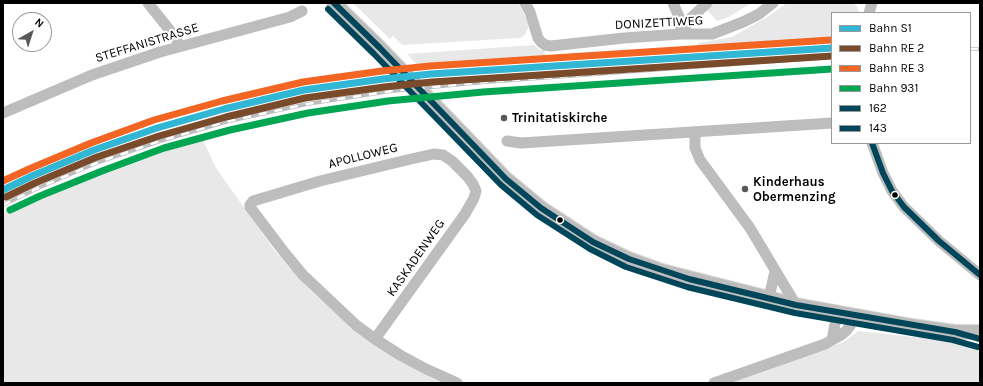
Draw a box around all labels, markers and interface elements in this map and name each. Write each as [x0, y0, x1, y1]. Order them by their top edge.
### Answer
north arrow [12, 12, 52, 52]
legend [831, 12, 971, 144]
street label: DONIZETTIWEG [614, 13, 704, 33]
text: N [32, 16, 46, 31]
street label: STEFFANISTRASSE [93, 20, 201, 66]
text: Bahn S1 [869, 21, 912, 35]
text: Bahn RE 2 [869, 41, 924, 55]
text: Bahn RE 3 [869, 61, 924, 75]
text: Bahn 931 [869, 81, 918, 95]
text: 162 [869, 101, 887, 115]
place label: Trinitatiskirche [512, 110, 607, 126]
marker: Trinitatiskirche [499, 113, 509, 123]
text: 143 [869, 121, 887, 135]
street label: APOLLOWEG [327, 140, 399, 172]
place label: Kinderhaus Obermenzing [753, 174, 836, 205]
marker: Kinderhaus Obermenzing [740, 184, 750, 194]
unlabelled marker [890, 190, 900, 200]
unlabelled marker [555, 215, 565, 225]
street label: KASKADENWEG [384, 216, 448, 300]

